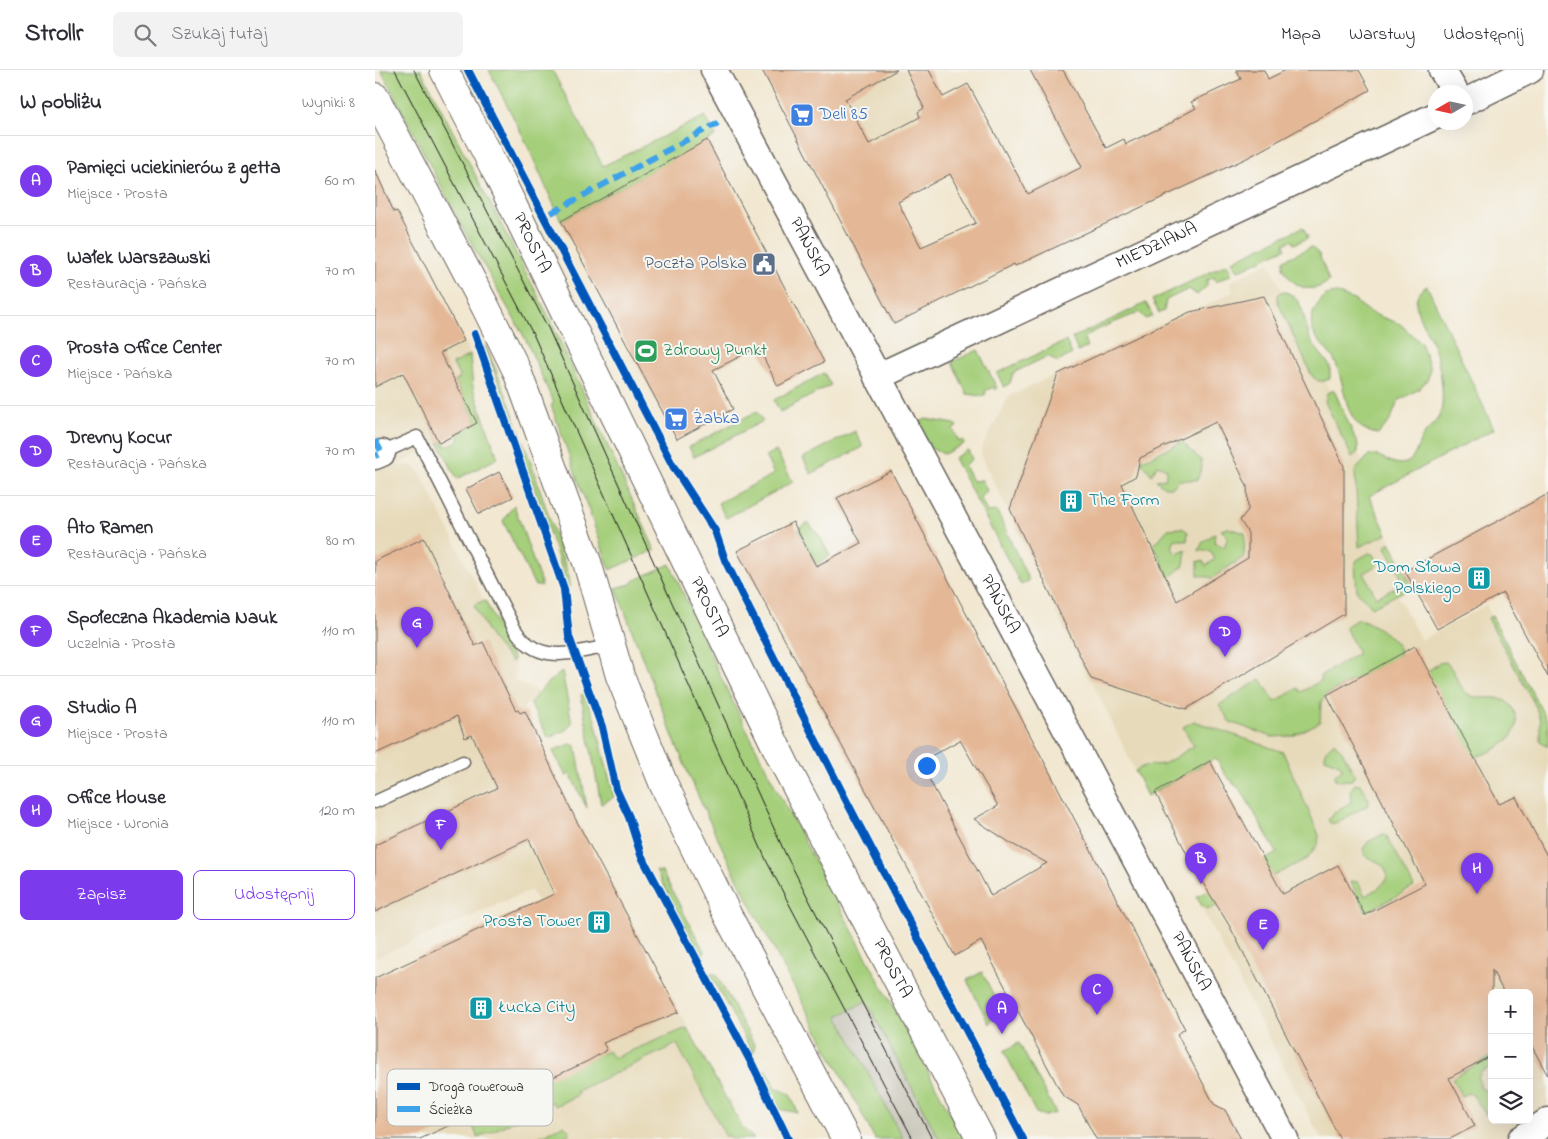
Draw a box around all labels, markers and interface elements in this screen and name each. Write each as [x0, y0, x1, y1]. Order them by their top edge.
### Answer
search box [113, 12, 463, 57]
text: Strollr [25, 17, 83, 52]
icon: search [131, 21, 159, 49]
text: Szukaj tutaj [171, 21, 267, 48]
text: Mapa [1281, 22, 1321, 48]
text: Warstwy [1349, 22, 1415, 48]
text: Udostępnij [1443, 22, 1523, 48]
north arrow [1428, 85, 1473, 130]
text: W pobliżu [20, 88, 102, 118]
text: Wyniki: 8 [302, 91, 355, 115]
supermarket icon: Deli 85 [789, 102, 815, 128]
place label: Deli 85 [818, 102, 868, 128]
text: Pamięci uciekinierów z getta [67, 155, 280, 182]
text: A [31, 169, 41, 193]
text: 60 m [325, 169, 355, 193]
text: Miejsce · Prosta [67, 182, 168, 206]
street label: PROSTA [505, 209, 557, 278]
street label: PAŃSKA [782, 213, 835, 282]
street label: MIEDZIANA [1112, 216, 1202, 276]
text: Wałek Warszawski [67, 245, 211, 272]
place label: Poczta Polska [645, 251, 747, 277]
public building icon: Poczta Polska [751, 251, 777, 277]
text: B [31, 259, 41, 283]
text: 70 m [325, 259, 355, 283]
text: Restauracja · Pańska [67, 272, 207, 296]
text: Prosta Office Center [67, 335, 222, 362]
sports icon: Zdrowy Punkt [633, 338, 659, 364]
place label: Zdrowy Punkt [663, 338, 767, 364]
text: C [32, 349, 40, 373]
text: 70 m [325, 349, 355, 373]
text: Miejsce · Pańska [67, 362, 172, 386]
supermarket icon: Żabka [663, 406, 689, 432]
place label: Żabka [693, 406, 740, 432]
text: Drevny Kocur [67, 425, 172, 452]
text: D [30, 439, 42, 463]
text: 70 m [325, 439, 355, 463]
text: Restauracja · Pańska [67, 452, 207, 476]
building icon: The Form [1058, 488, 1084, 514]
place label: The Form [1089, 488, 1159, 514]
text: Ato Ramen [67, 515, 153, 542]
text: E [31, 529, 41, 553]
text: 80 m [326, 529, 355, 553]
text: Restauracja · Pańska [67, 542, 207, 566]
place label: Dom Słowa Polskiego [1372, 555, 1461, 603]
building icon: Dom Słowa Polskiego [1466, 565, 1492, 591]
street label: PAŃSKA [973, 570, 1026, 639]
street label: PROSTA [683, 573, 734, 642]
text: Społeczna Akademia Nauk [67, 605, 277, 632]
pin: G [401, 607, 433, 648]
pin: D [1209, 616, 1241, 657]
text: F [31, 619, 41, 643]
text: 110 m [321, 619, 355, 643]
text: Uczelnia · Prosta [67, 632, 175, 656]
text: Studio A [67, 695, 137, 722]
text: G [31, 709, 41, 733]
text: 110 m [321, 709, 355, 733]
text: Miejsce · Prosta [67, 722, 168, 746]
your location [914, 753, 940, 779]
text: Office House [67, 785, 166, 812]
text: H [31, 799, 41, 823]
text: 120 m [319, 799, 355, 823]
pin: F [425, 809, 457, 850]
text: Miejsce · Wronia [67, 812, 169, 836]
pin: B [1185, 843, 1217, 884]
pin: H [1461, 853, 1493, 894]
button: Zapisz [20, 870, 183, 920]
button: Udostępnij [193, 870, 355, 920]
place label: Prosta Tower [483, 909, 581, 935]
building icon: Prosta Tower [586, 909, 612, 935]
pin: E [1247, 909, 1279, 950]
street label: PAŃSKA [1164, 927, 1217, 996]
street label: PROSTA [865, 934, 918, 1003]
pin: C [1081, 974, 1113, 1015]
map controls [1488, 989, 1533, 1124]
button: + [1488, 989, 1533, 1034]
pin: A [986, 993, 1018, 1034]
building icon: Łucka City [468, 995, 494, 1021]
place label: Łucka City [498, 995, 575, 1021]
button: − [1488, 1034, 1533, 1079]
legend [387, 1069, 553, 1126]
text: Droga rowerowa [428, 1077, 524, 1099]
button: layers [1488, 1079, 1533, 1124]
text: Ścieżka [429, 1100, 473, 1121]

